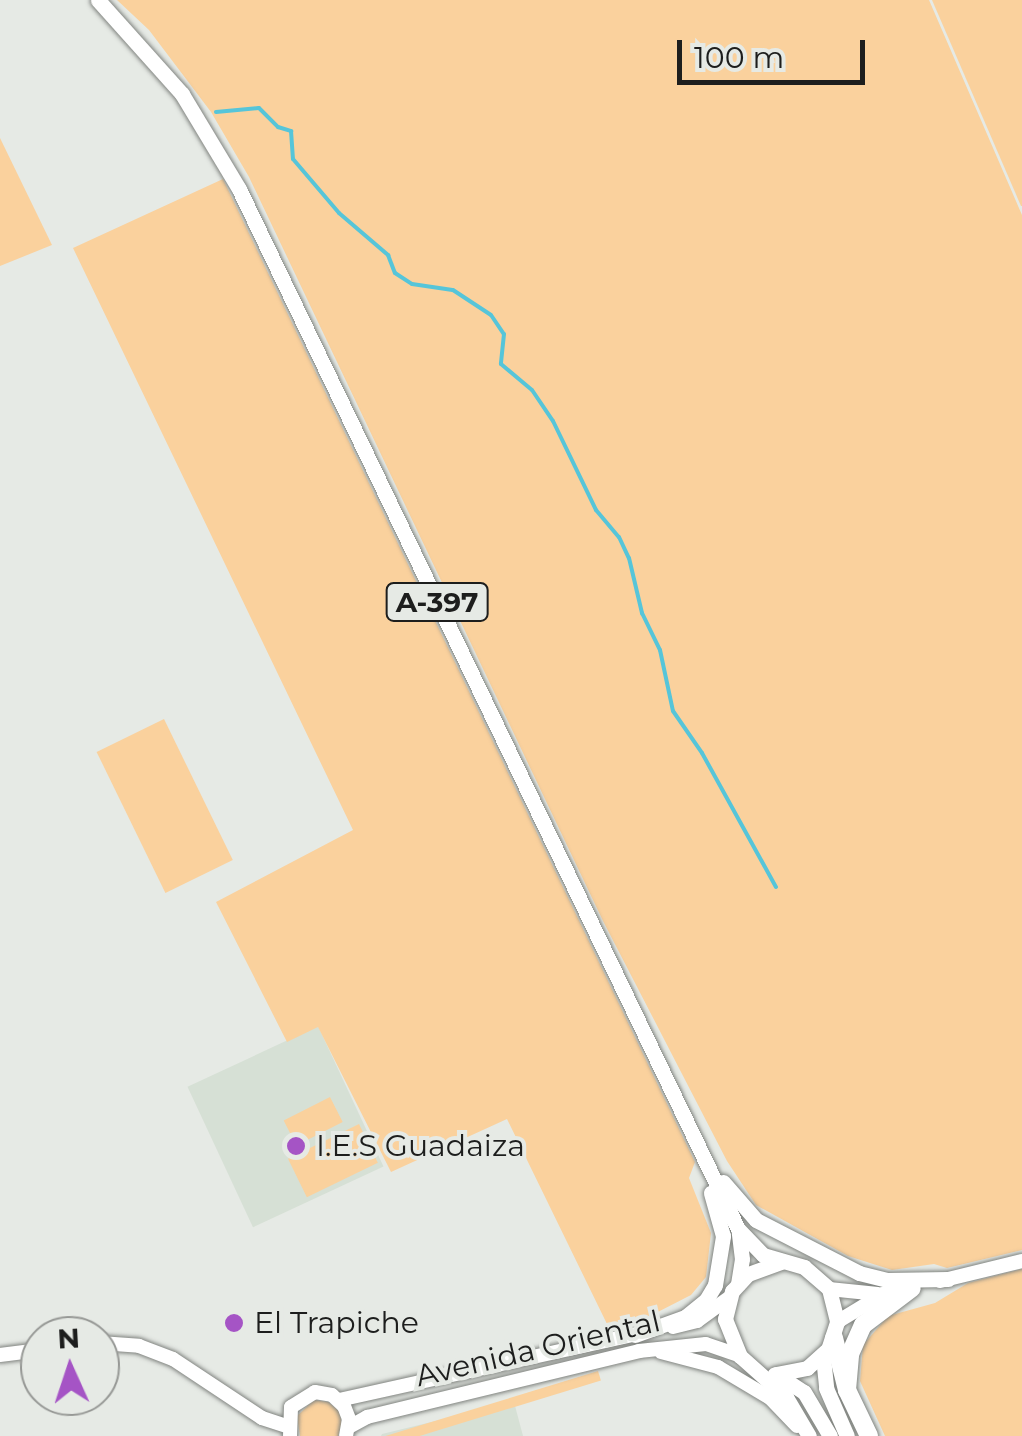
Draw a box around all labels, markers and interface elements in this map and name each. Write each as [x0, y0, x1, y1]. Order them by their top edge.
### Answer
scale bar [682, 20, 870, 82]
text: 100 m [694, 39, 784, 76]
road number: A-397 [384, 579, 490, 625]
place label: I.E.S Guadaiza [316, 1128, 525, 1164]
marker: I.E.S Guadaiza [285, 1135, 307, 1157]
street label: Avenida Oriental [412, 1303, 664, 1395]
place label: El Trapiche [254, 1305, 419, 1341]
marker: El Trapiche [223, 1312, 245, 1334]
north arrow [20, 1316, 120, 1416]
text: N [56, 1320, 81, 1356]

